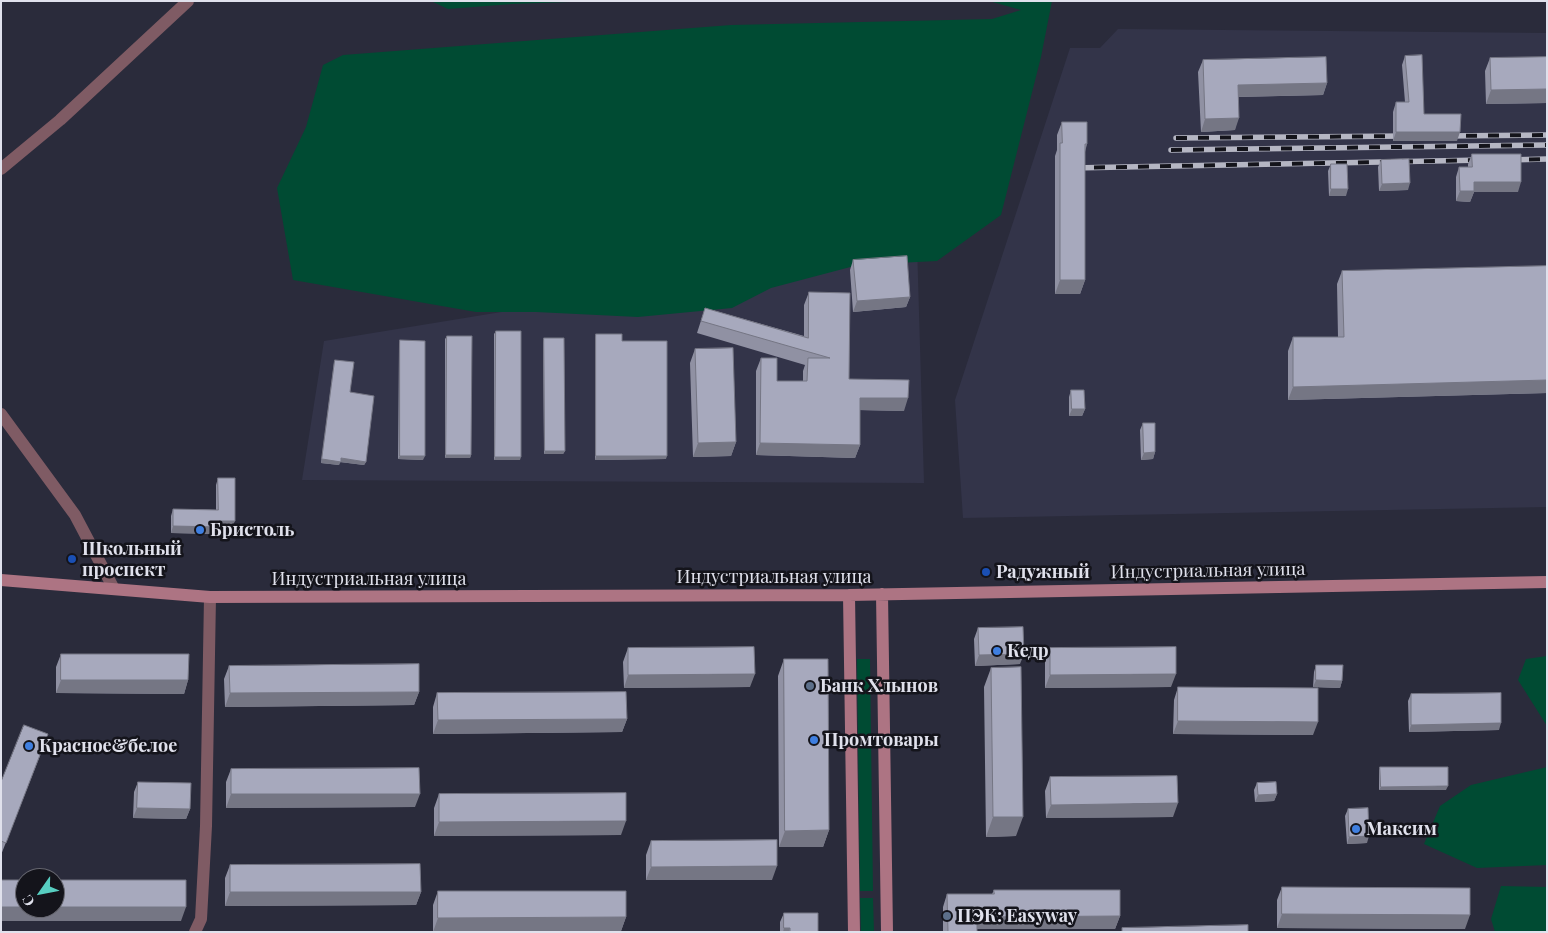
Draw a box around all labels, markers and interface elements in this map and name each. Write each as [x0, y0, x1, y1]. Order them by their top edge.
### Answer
place label: Бристоль [210, 519, 294, 541]
marker: Бристоль [194, 524, 206, 536]
place label: Школьный проспект [82, 538, 182, 580]
marker: Школьный проспект [66, 553, 78, 565]
street label: Индустриальная улица [1110, 559, 1306, 583]
place label: Радужный [996, 561, 1090, 583]
street label: Индустриальная улица [677, 566, 871, 588]
marker: Радужный [980, 566, 992, 578]
street label: Индустриальная улица [272, 568, 466, 590]
place label: Кедр [1007, 640, 1049, 662]
marker: Кедр [991, 645, 1003, 657]
place label: Банк Хлынов [820, 675, 938, 697]
marker: Банк Хлынов [804, 680, 816, 692]
place label: Промтовары [824, 729, 939, 751]
marker: Промтовары [808, 734, 820, 746]
place label: Красное&белое [39, 735, 177, 757]
marker: Красное&белое [23, 740, 35, 752]
place label: Максим [1366, 818, 1437, 840]
marker: Максим [1350, 823, 1362, 835]
north arrow [15, 868, 65, 918]
text: С [17, 892, 38, 910]
place label: ПЭК: Easyway [957, 905, 1077, 927]
marker: ПЭК: Easyway [941, 910, 953, 922]

